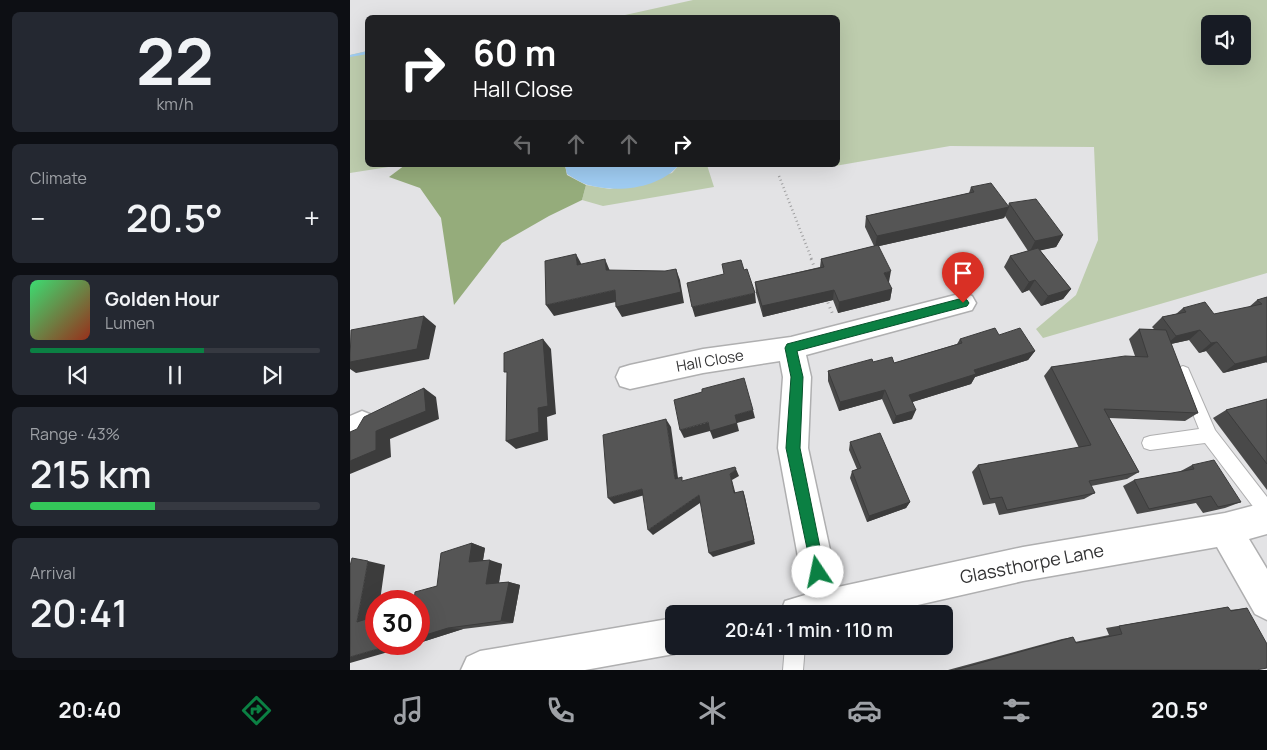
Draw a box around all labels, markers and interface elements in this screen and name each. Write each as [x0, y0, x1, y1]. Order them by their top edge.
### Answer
map controls [1201, 15, 1251, 65]
button: sound [1201, 15, 1251, 65]
text: 22 [136, 16, 214, 105]
text: 60 m [473, 29, 556, 77]
icon: right [390, 35, 455, 100]
text: Hall Close [473, 74, 573, 104]
text: km/h [156, 93, 194, 115]
icon: left [509, 130, 537, 158]
icon: ahead [562, 130, 590, 158]
icon: ahead [615, 130, 643, 158]
icon: right [668, 130, 696, 158]
text: Climate [30, 167, 87, 189]
text: 20.5° [126, 191, 223, 243]
text: − [30, 199, 45, 237]
text: + [304, 199, 320, 237]
pin [942, 252, 984, 303]
icon: arrive [949, 259, 977, 287]
text: Golden Hour [105, 286, 219, 312]
text: Lumen [105, 312, 155, 334]
street label: Hall Close [674, 344, 746, 377]
icon: previous [64, 361, 92, 389]
icon: pause [161, 361, 189, 389]
icon: next [258, 361, 286, 389]
text: Range · 43% [30, 423, 120, 445]
text: 215 km [30, 447, 152, 499]
street label: Glassthorpe Lane [958, 537, 1106, 589]
position arrow [791, 545, 843, 597]
text: Arrival [30, 562, 76, 584]
text: 20:41 [30, 586, 128, 638]
speed limit sign: 30 [365, 590, 430, 655]
text: 20:41 · 1 min · 110 m [725, 617, 893, 643]
icon: directions [239, 693, 274, 728]
icon: music [391, 693, 426, 728]
icon: phone [543, 693, 578, 728]
icon: climate [695, 693, 730, 728]
icon: car [847, 693, 882, 728]
icon: filters [999, 693, 1034, 728]
text: 20:40 [59, 695, 122, 725]
text: 20.5° [1151, 695, 1208, 725]

